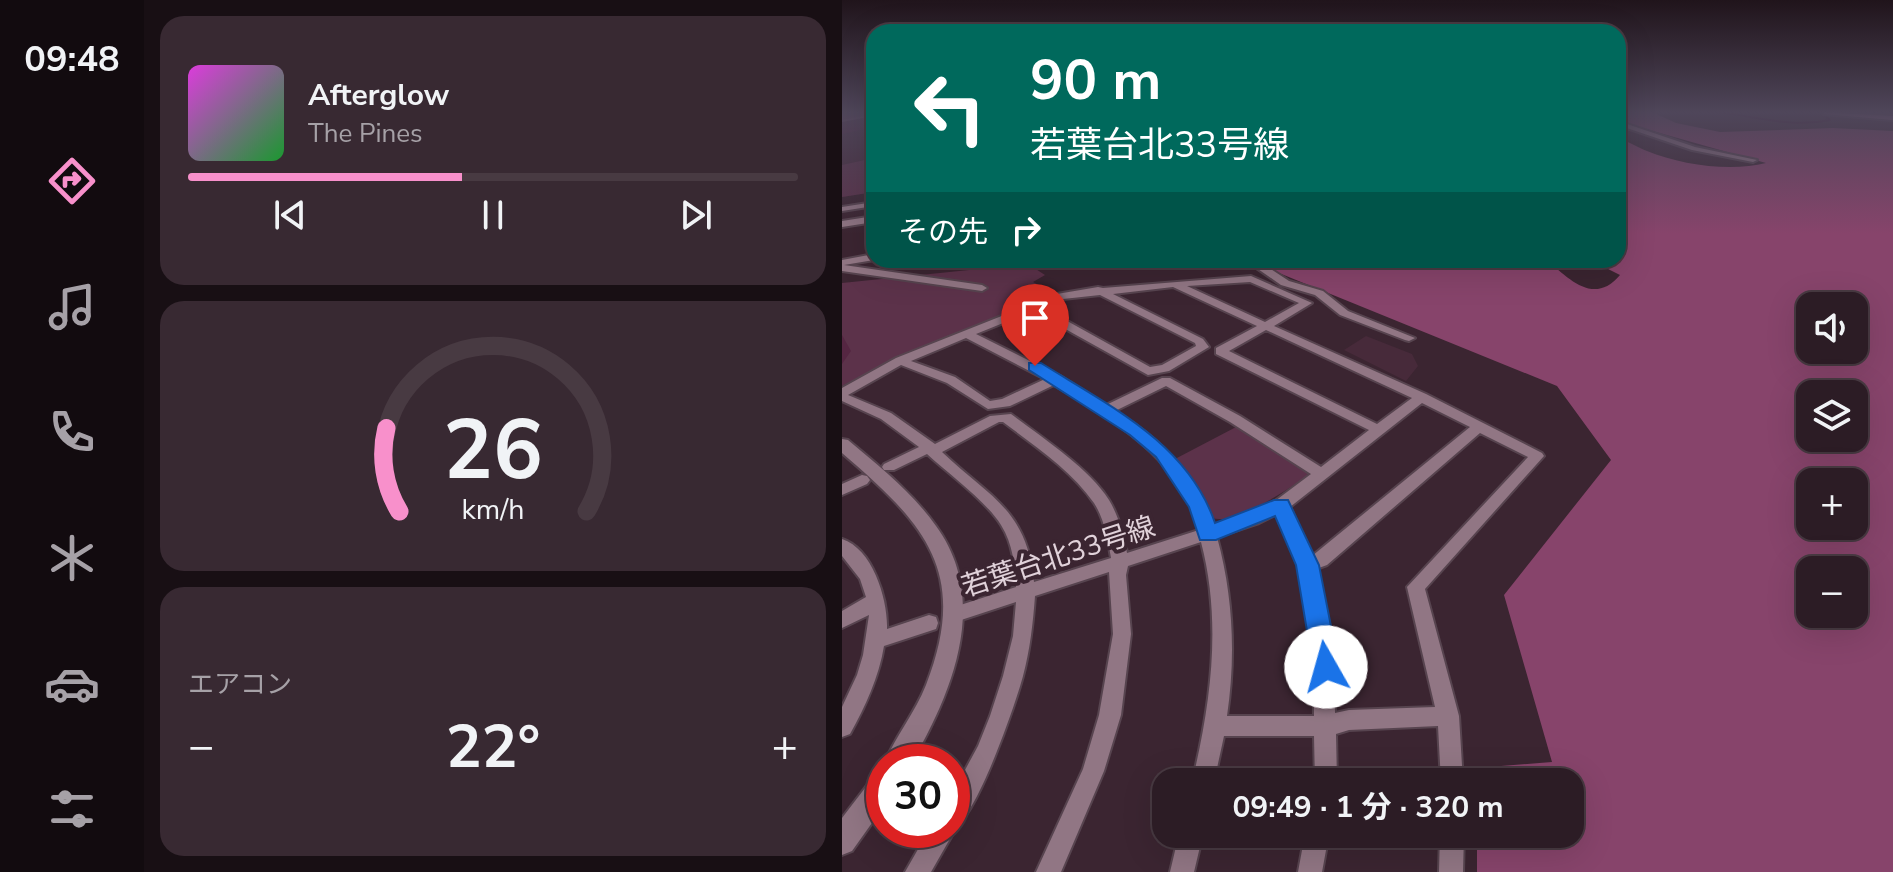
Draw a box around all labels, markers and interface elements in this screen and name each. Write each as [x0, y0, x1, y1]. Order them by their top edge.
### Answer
text: 09:48 [24, 35, 120, 84]
text: 90 m [1030, 42, 1161, 119]
icon: left [898, 56, 1002, 160]
text: Afterglow [308, 75, 449, 116]
text: The Pines [308, 116, 423, 151]
text: 若葉台北33号線 [1030, 121, 1289, 170]
icon: directions [44, 153, 100, 209]
icon: previous [268, 193, 312, 237]
icon: pause [471, 193, 515, 237]
icon: next [674, 193, 718, 237]
icon: right [1004, 208, 1048, 252]
text: その先 [898, 212, 988, 253]
icon: music [44, 279, 100, 335]
pin [1001, 284, 1069, 366]
map controls [1796, 292, 1868, 628]
button: sound [1796, 292, 1868, 364]
icon: arrive [1013, 296, 1057, 340]
button: layers [1796, 380, 1868, 452]
text: 26 [443, 394, 543, 507]
icon: phone [44, 404, 100, 460]
button: + [1796, 468, 1868, 540]
text: km/h [462, 490, 524, 529]
street label: 若葉台北33号線 [957, 508, 1160, 606]
icon: climate [44, 530, 100, 586]
button: − [1796, 556, 1868, 628]
position arrow [1284, 625, 1368, 709]
icon: car [44, 656, 100, 712]
text: エアコン [188, 667, 292, 702]
text: 22° [446, 706, 540, 788]
text: − [188, 717, 214, 777]
text: + [772, 717, 798, 777]
speed limit sign: 30 [866, 744, 970, 848]
icon: filters [44, 781, 100, 837]
text: 09:49 · 1 分 · 320 m [1232, 787, 1504, 828]

